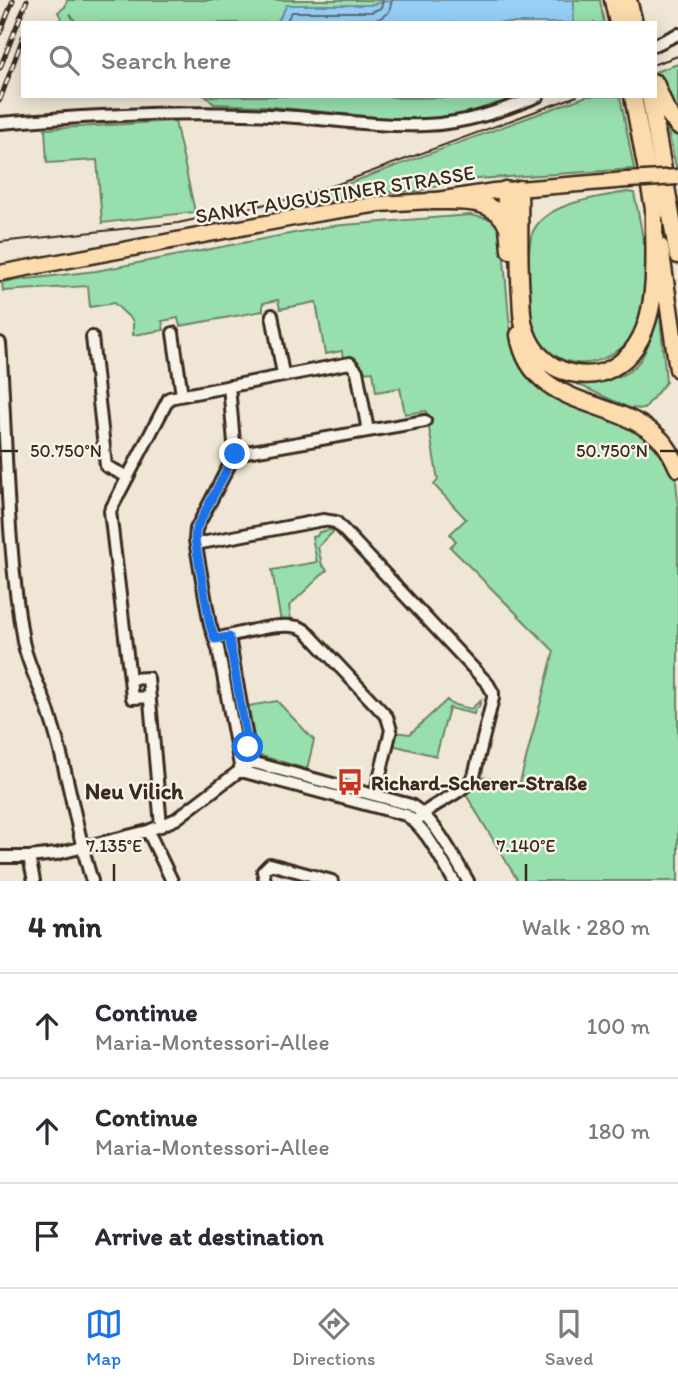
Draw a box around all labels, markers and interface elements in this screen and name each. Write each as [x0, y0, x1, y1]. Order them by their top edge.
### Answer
search box [21, 21, 657, 98]
icon: search [45, 41, 83, 79]
text: Search here [101, 44, 231, 76]
street label: SANKT AUGUSTINER STRASSE [193, 159, 477, 228]
route end [219, 438, 250, 469]
text: 50.750°N [30, 440, 102, 462]
text: 50.750°N [576, 440, 648, 462]
route start [232, 731, 263, 762]
bus stop icon: Richard-Scherer-Straße [335, 767, 365, 797]
place label: Richard-Scherer-Straße [371, 770, 587, 795]
district label: Neu Vilich [85, 777, 184, 805]
text: 7.135°E [86, 835, 142, 857]
text: 7.140°E [497, 835, 555, 857]
text: 4 min [28, 908, 102, 945]
text: Walk · 280 m [522, 913, 650, 941]
text: Continue [95, 996, 198, 1028]
icon: ahead [28, 1007, 66, 1045]
text: 100 m [586, 1012, 650, 1040]
text: Maria-Montessori-Allee [95, 1028, 330, 1056]
text: Continue [95, 1101, 198, 1133]
icon: ahead [28, 1112, 66, 1150]
text: 180 m [588, 1117, 650, 1145]
text: Maria-Montessori-Allee [95, 1133, 330, 1161]
icon: arrive [28, 1217, 66, 1255]
text: Arrive at destination [95, 1220, 324, 1252]
tab: Map [85, 1305, 123, 1370]
tab: Directions [292, 1305, 376, 1370]
tab: Saved [545, 1305, 593, 1370]

